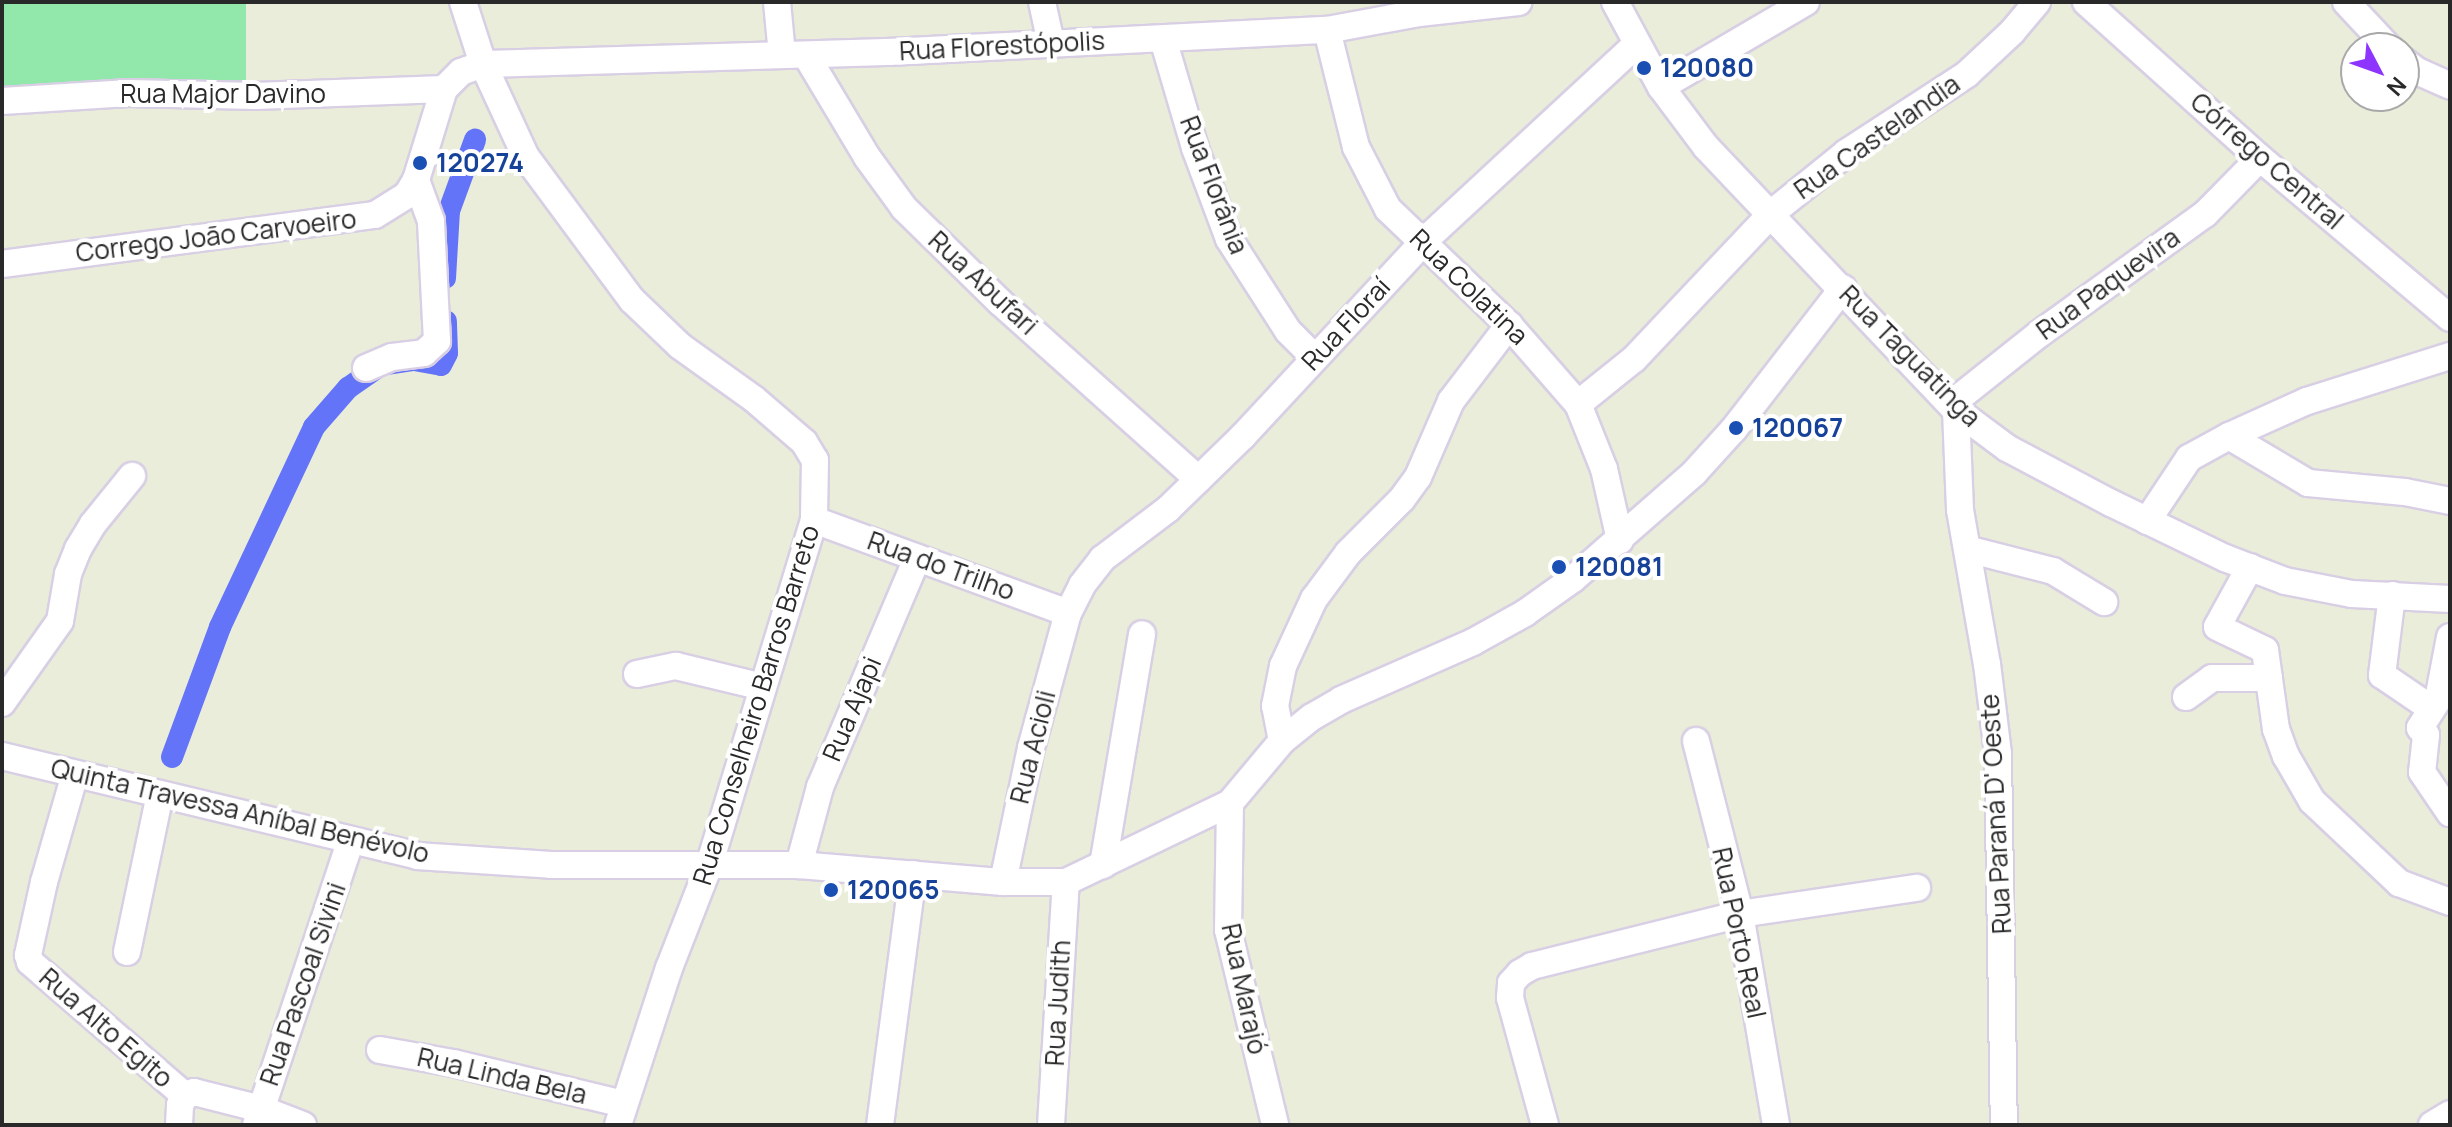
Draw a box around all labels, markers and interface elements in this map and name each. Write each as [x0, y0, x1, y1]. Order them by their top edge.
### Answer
street label: Rua Florestópolis [898, 25, 1106, 67]
north arrow [2340, 32, 2420, 112]
place label: 120080 [1660, 52, 1754, 84]
marker: 120080 [1635, 59, 1653, 77]
street label: Rua Castelandia [1788, 68, 1966, 206]
text: N [2380, 71, 2413, 102]
street label: Rua Major Davino [120, 78, 326, 110]
street label: Córrego Central [2184, 86, 2350, 236]
street label: Rua Florânia [1173, 112, 1255, 258]
place label: 120274 [436, 147, 524, 179]
marker: 120274 [411, 154, 429, 172]
street label: Corrego João Carvoeiro [74, 203, 358, 269]
street label: Rua Paquevira [2030, 222, 2186, 346]
street label: Rua Colatina [1403, 223, 1535, 351]
street label: Rua Abufari [922, 225, 1044, 341]
street label: Rua Floraí [1295, 271, 1397, 377]
street label: Rua Taguatinga [1833, 279, 1987, 433]
place label: 120067 [1752, 412, 1843, 444]
marker: 120067 [1727, 419, 1745, 437]
street label: Rua Conselheiro Barros Barreto [686, 521, 826, 889]
street label: Rua do Trilho [863, 525, 1019, 607]
place label: 120081 [1575, 551, 1663, 583]
marker: 120081 [1550, 558, 1568, 576]
street label: Rua Ajapi [816, 652, 888, 766]
street label: Rua Acioli [1004, 687, 1062, 807]
street label: Rua Paraná D' Oeste [1974, 693, 2018, 935]
street label: Quinta Travessa Aníbal Benévolo [48, 752, 432, 870]
street label: Rua Porto Real [1706, 845, 1772, 1021]
place label: 120065 [847, 874, 939, 906]
street label: Rua Pascoal Sivini [254, 878, 352, 1090]
marker: 120065 [822, 881, 840, 899]
street label: Rua Marajó [1215, 921, 1273, 1057]
street label: Rua Judith [1039, 939, 1077, 1067]
street label: Rua Alto Egito [33, 962, 179, 1094]
street label: Rua Linda Bela [414, 1041, 590, 1111]

